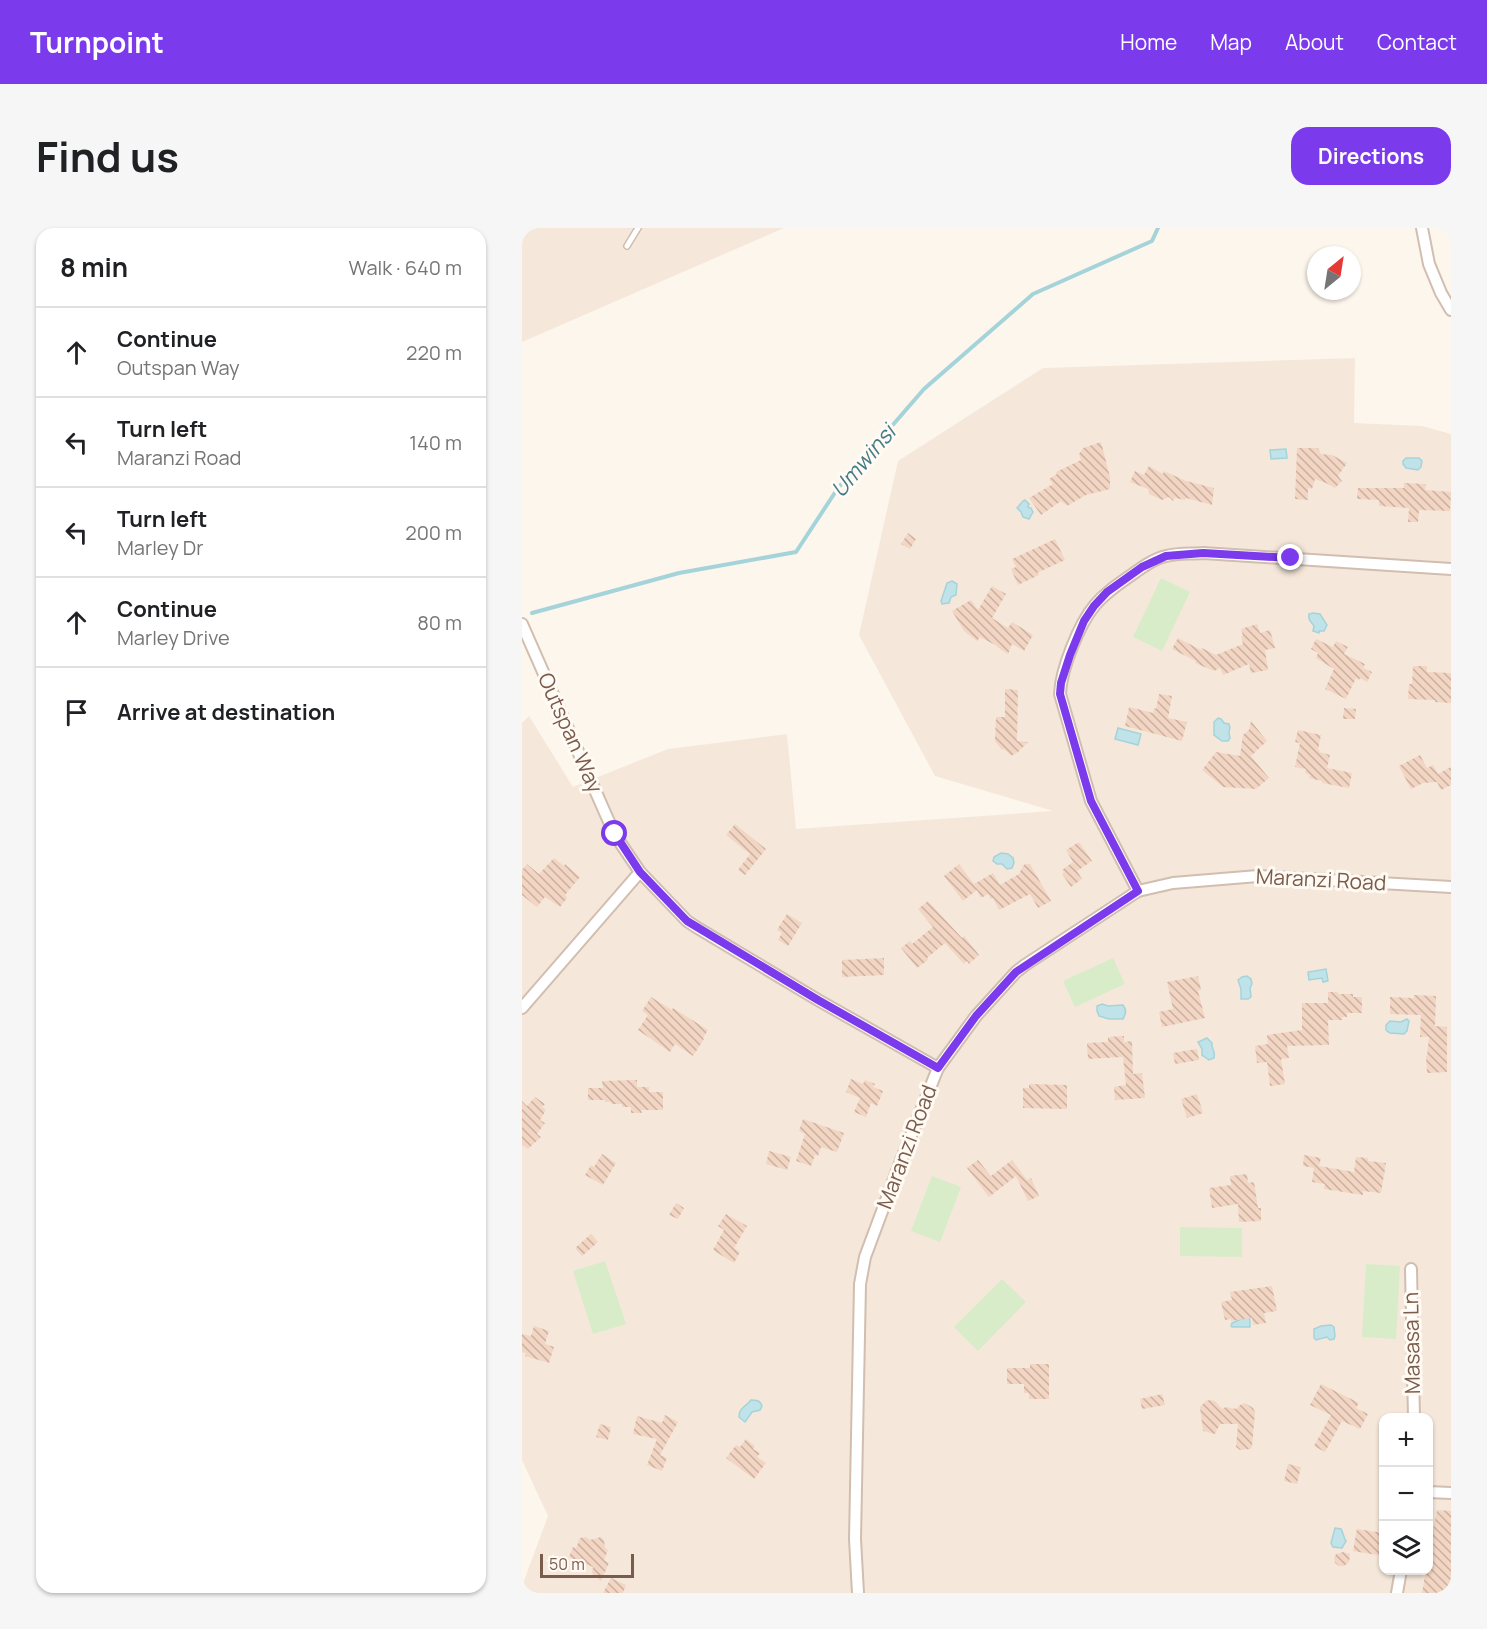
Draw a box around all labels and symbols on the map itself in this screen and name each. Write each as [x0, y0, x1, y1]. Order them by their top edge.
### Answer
north arrow [1307, 246, 1361, 300]
water label: Umwinsi [824, 416, 904, 504]
route end [1277, 544, 1303, 570]
street label: Outspan Way [532, 668, 610, 797]
route start [601, 820, 627, 846]
street label: Maranzi Road [1255, 862, 1387, 896]
street label: Maranzi Road [870, 1081, 943, 1213]
street label: Masasa Ln [1396, 1292, 1426, 1394]
scale bar [540, 1551, 634, 1578]

